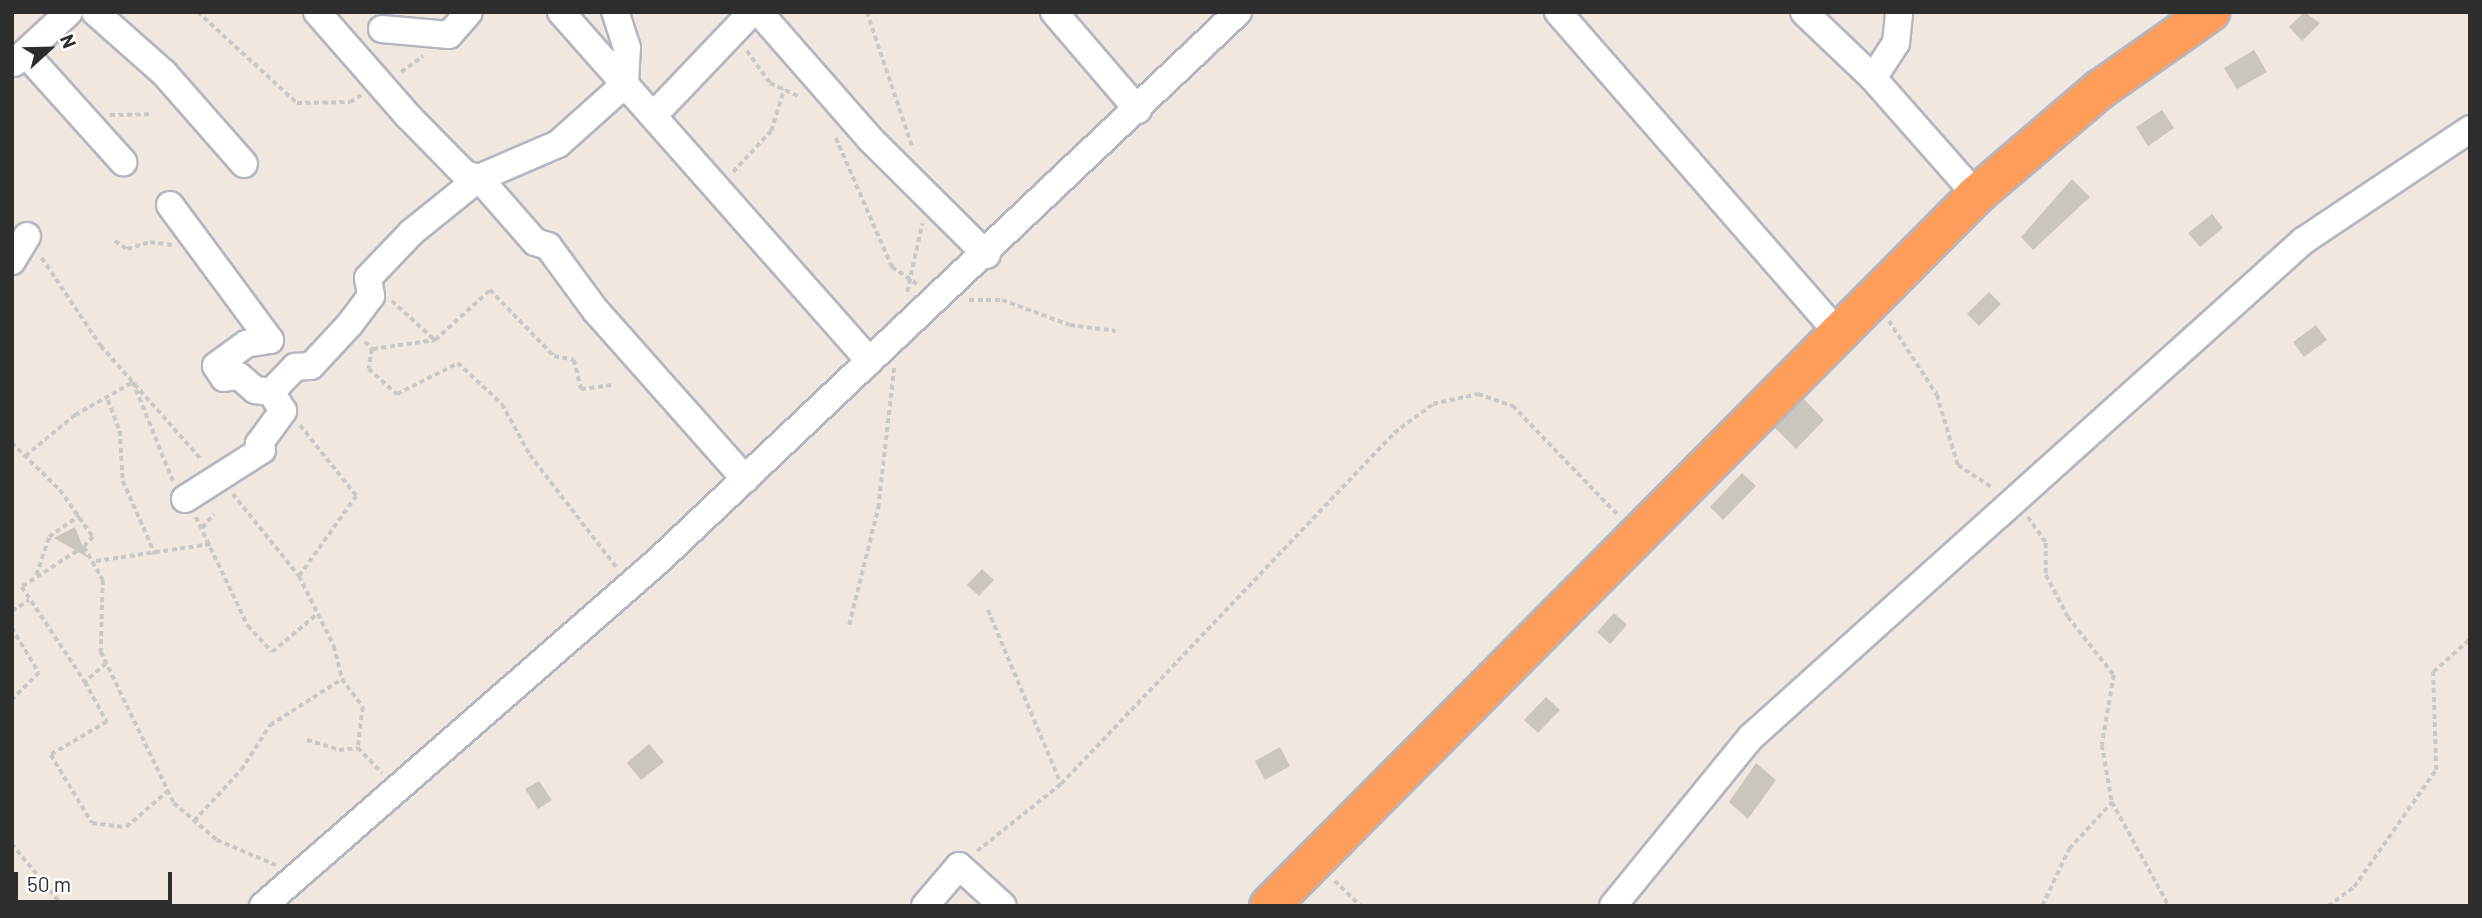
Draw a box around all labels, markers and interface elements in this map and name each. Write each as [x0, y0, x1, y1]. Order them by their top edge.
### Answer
north arrow [14, 14, 84, 84]
text: N [56, 31, 82, 51]
scale bar [18, 858, 175, 902]
text: 50 m [27, 871, 71, 896]

